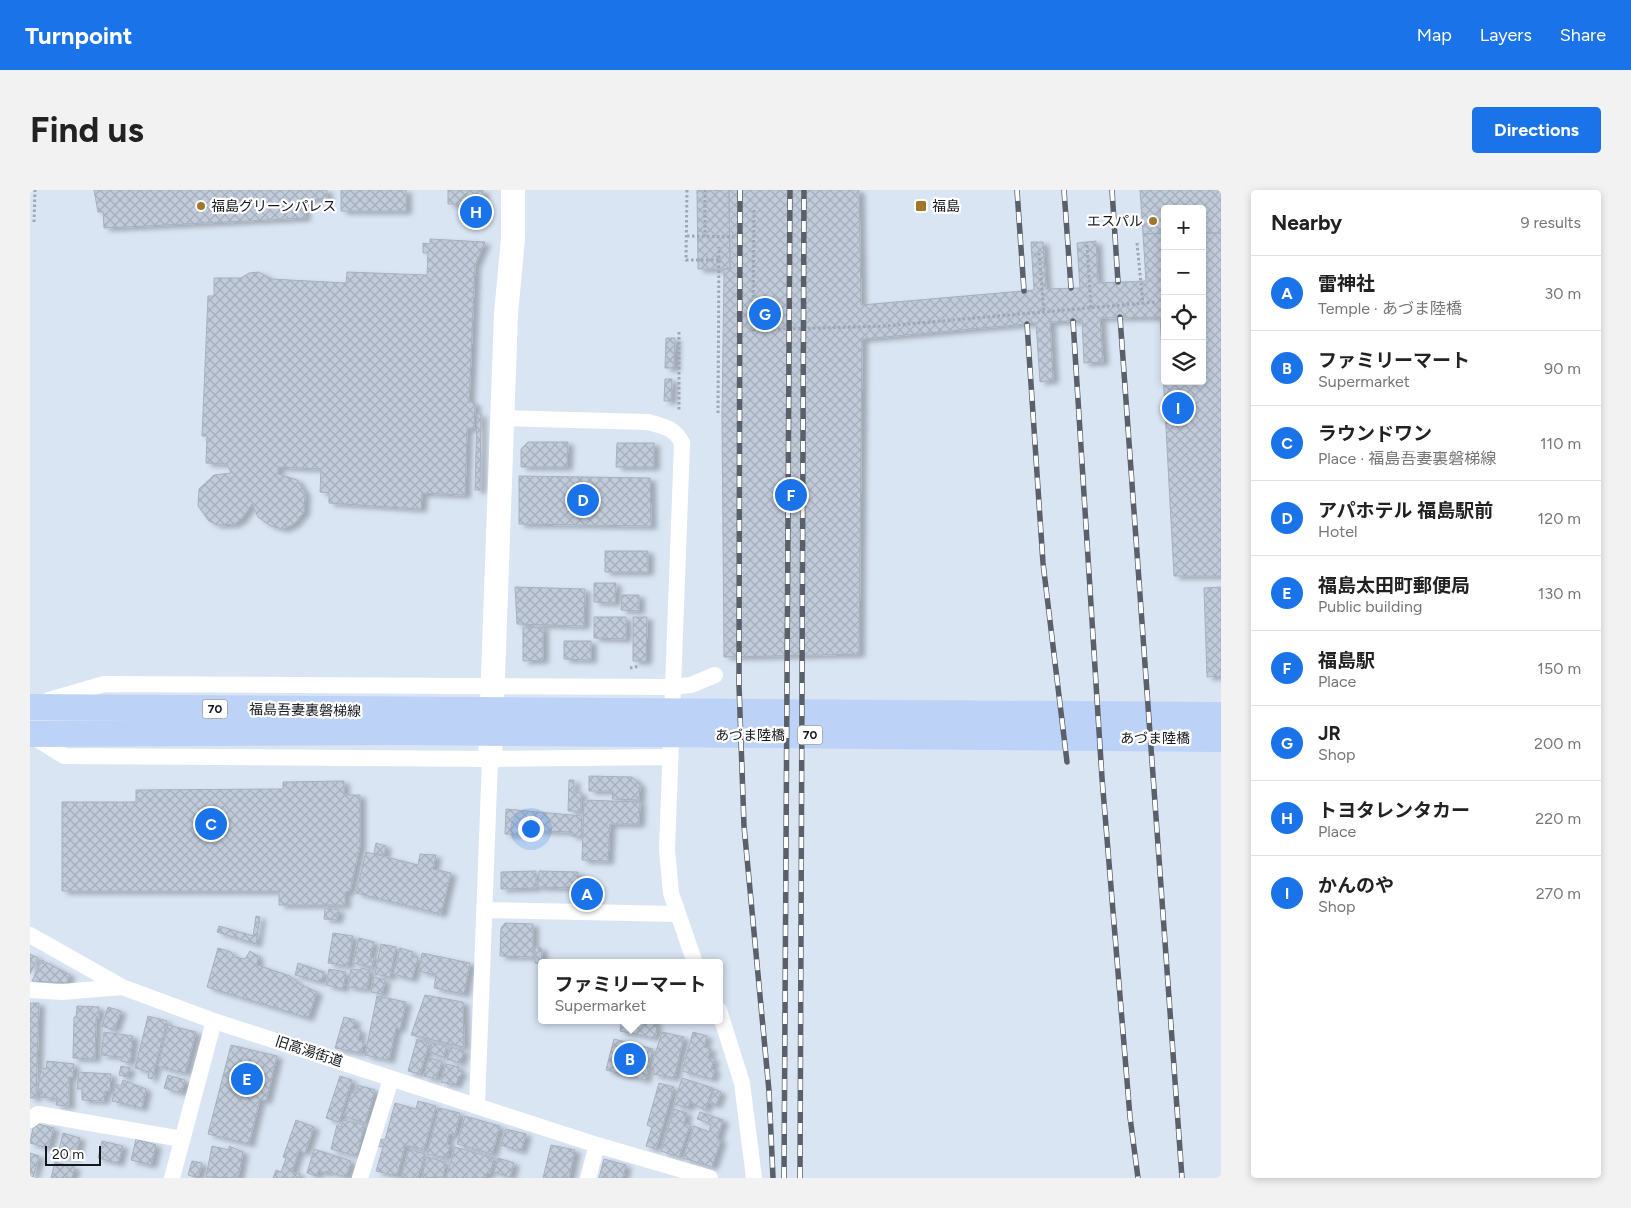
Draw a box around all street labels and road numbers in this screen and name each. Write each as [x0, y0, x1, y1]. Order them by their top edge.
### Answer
road number: 70 [202, 699, 228, 718]
street label: 福島吾妻裏磐梯線 [249, 701, 361, 720]
road number: 70 [798, 726, 822, 744]
street label: あづま陸橋 [715, 727, 785, 744]
street label: あづま陸橋 [1120, 730, 1190, 747]
street label: 旧高湯街道 [273, 1033, 345, 1070]

